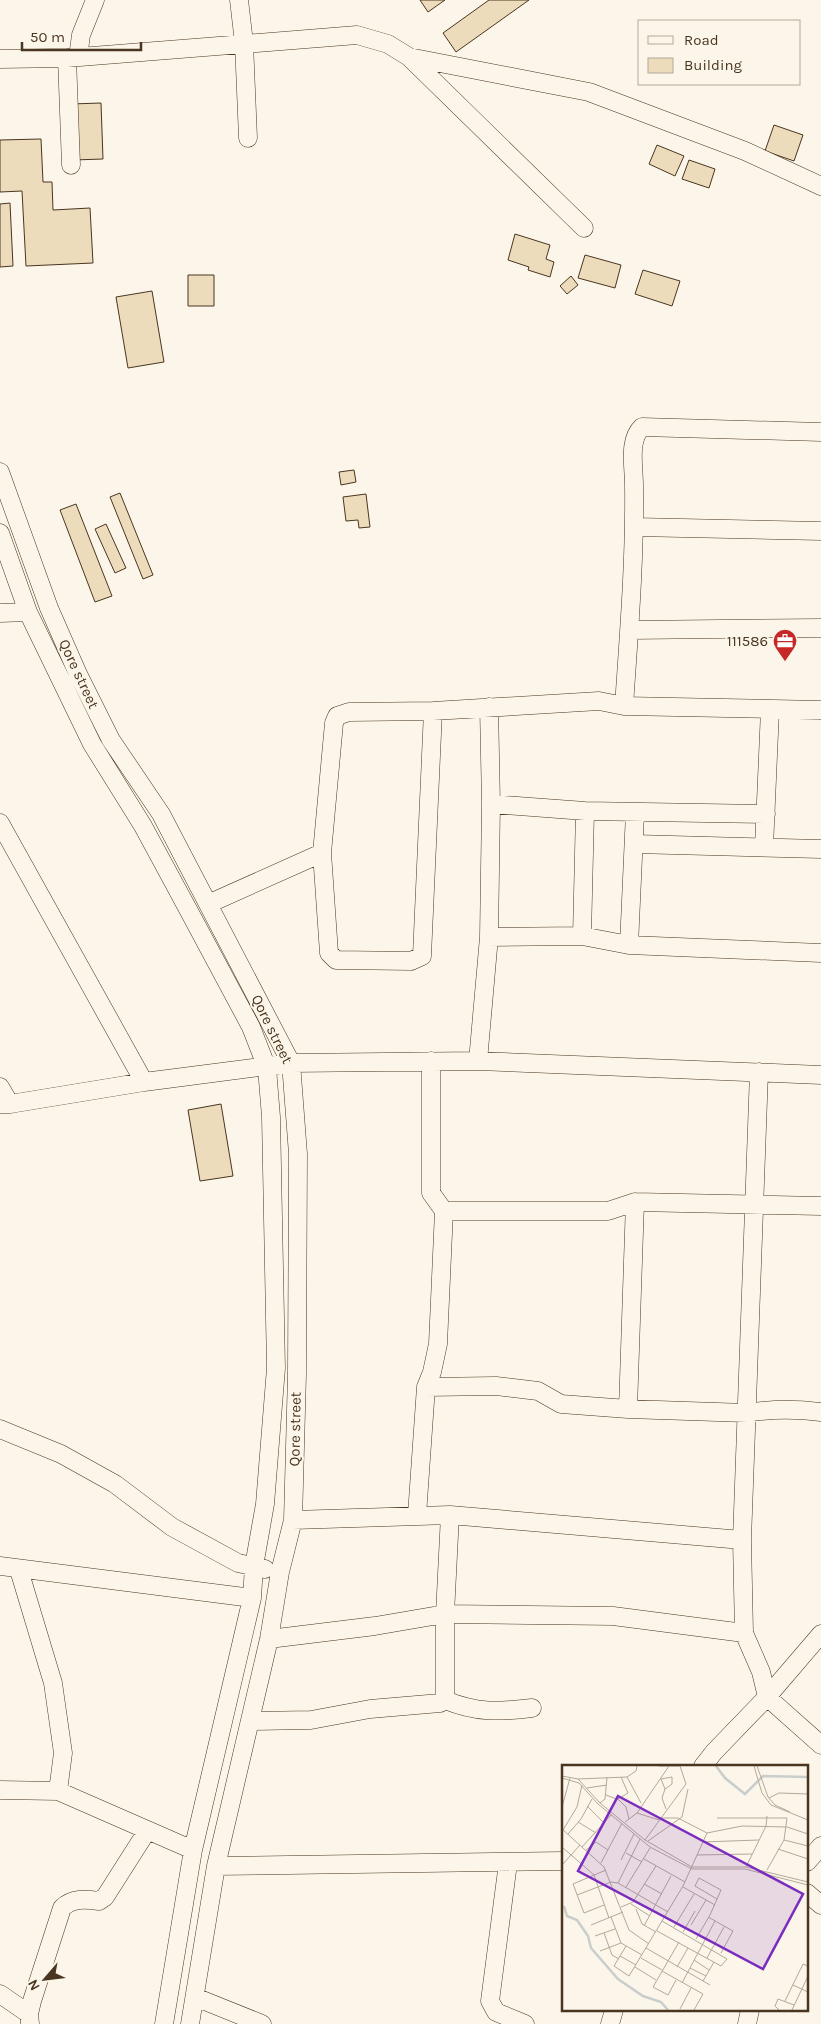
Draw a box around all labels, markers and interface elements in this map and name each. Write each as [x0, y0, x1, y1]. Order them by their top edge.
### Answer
scale bar [22, 20, 141, 52]
legend [638, 20, 801, 85]
text: 50 m [30, 28, 65, 46]
text: Road [684, 31, 719, 49]
text: Building [684, 56, 742, 74]
office icon: 111586 [772, 628, 798, 662]
place label: 111586 [727, 632, 768, 650]
street label: Qore street [55, 636, 103, 712]
street label: Qore street [248, 992, 297, 1067]
street label: Qore street [285, 1391, 305, 1466]
inset map [562, 1765, 808, 2012]
north arrow [20, 1954, 70, 2004]
text: N [24, 1976, 44, 1993]

